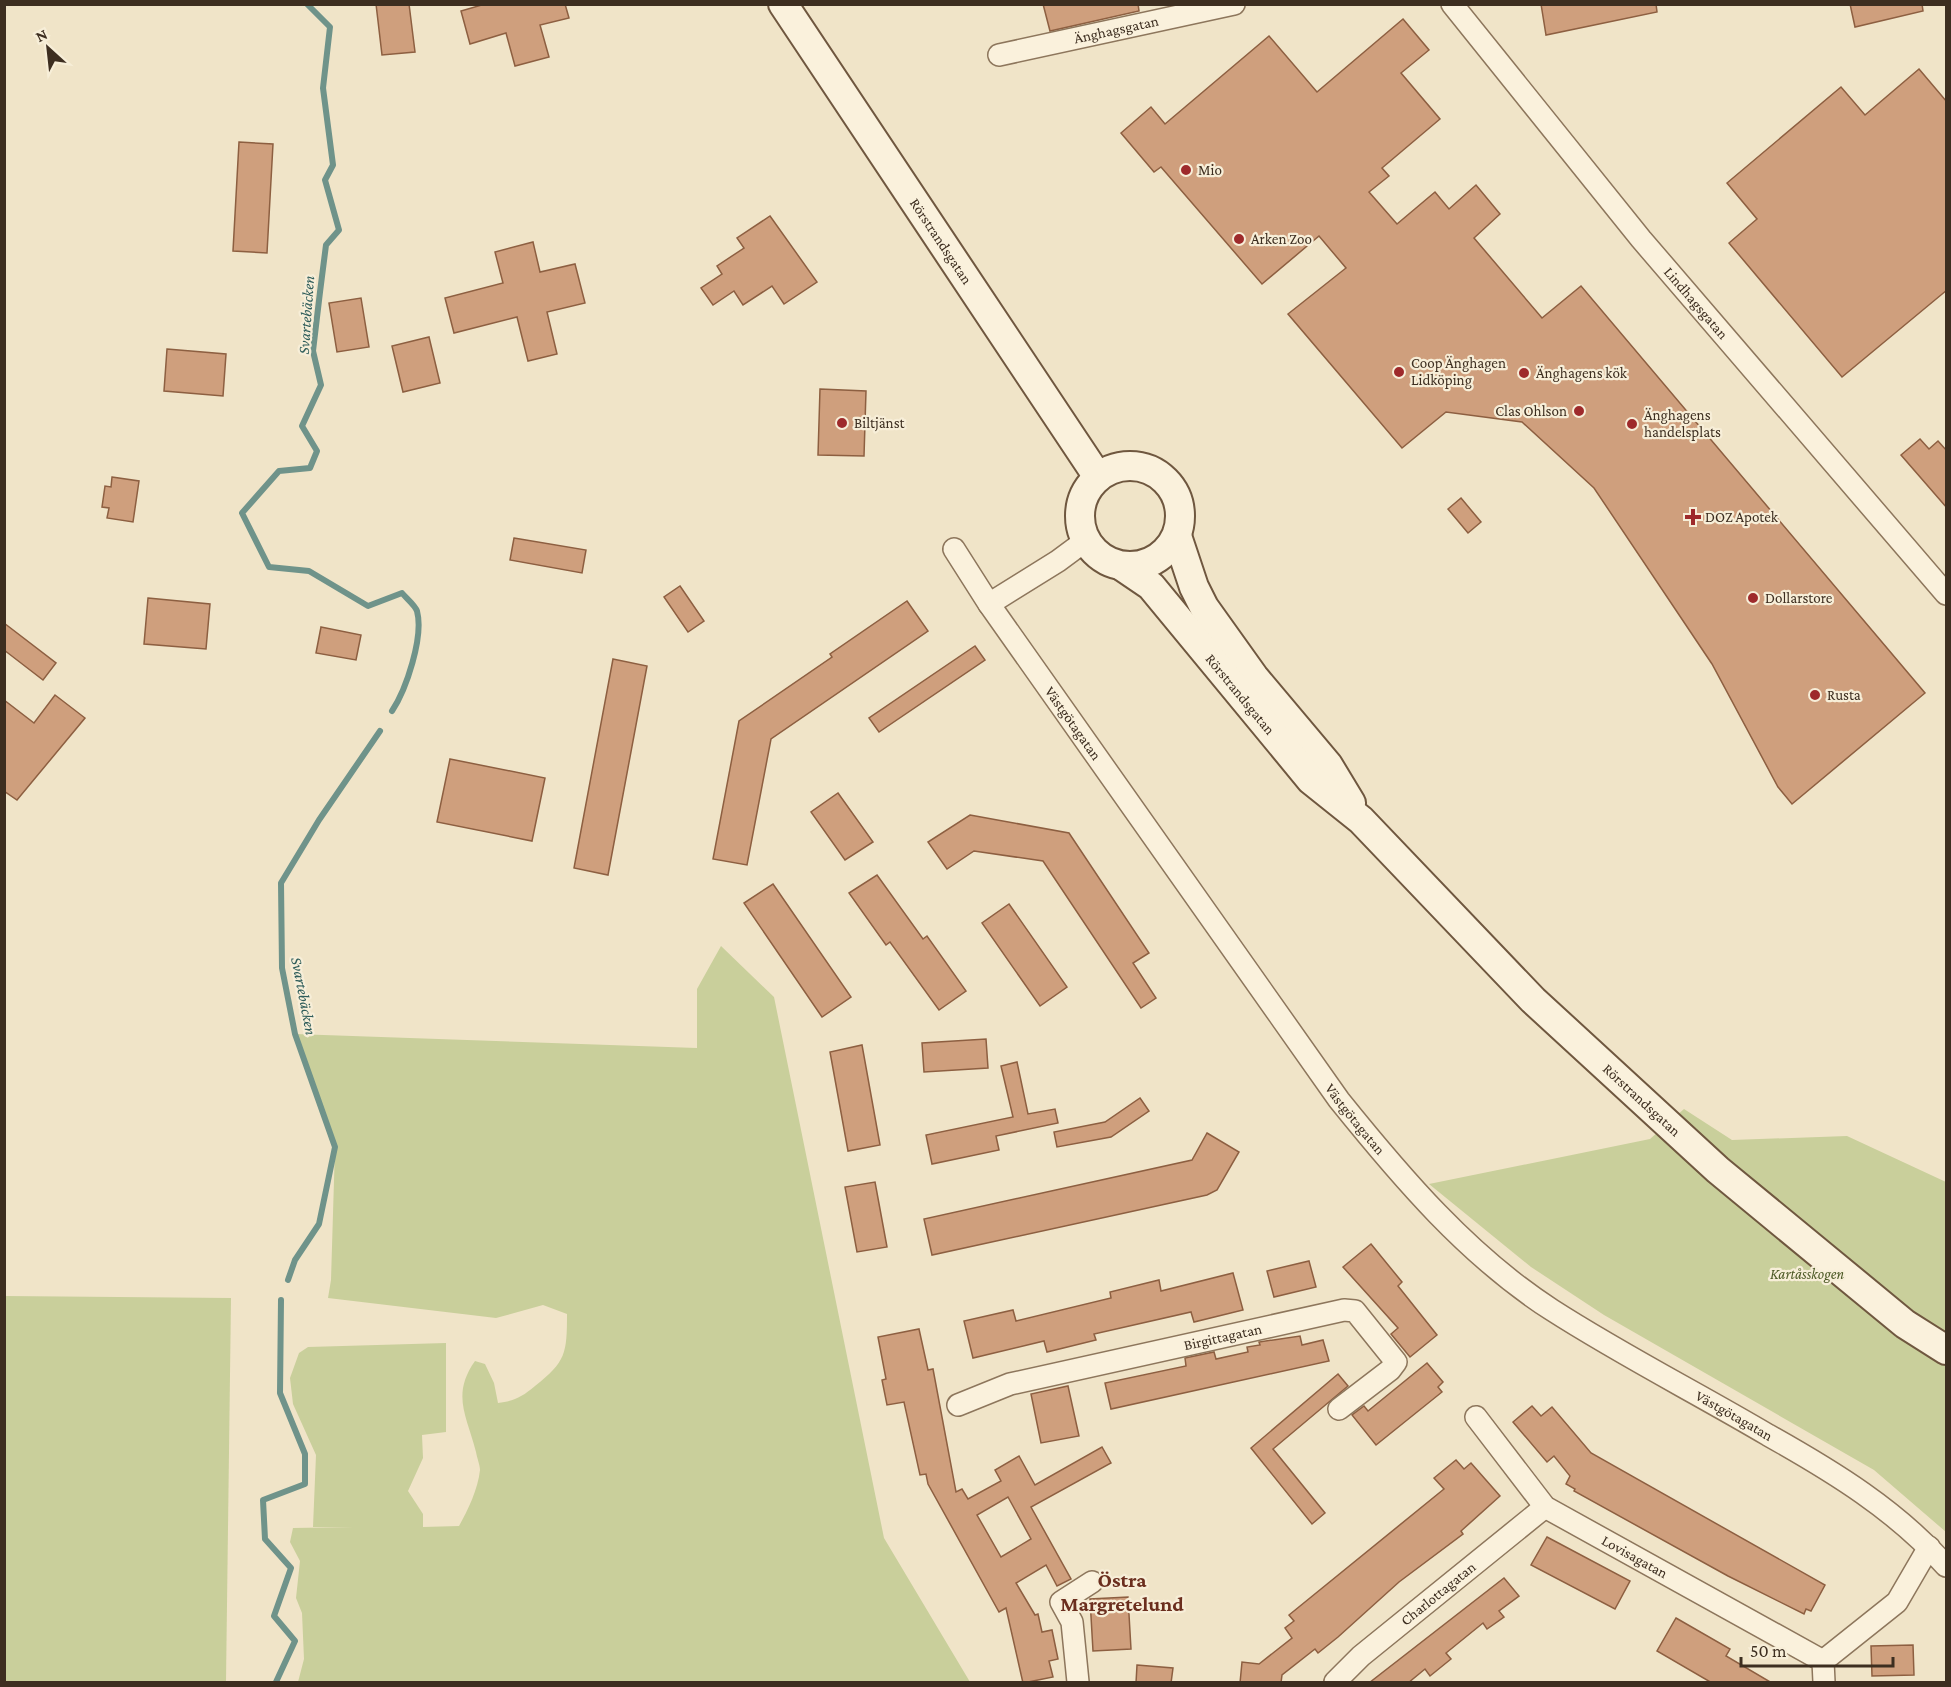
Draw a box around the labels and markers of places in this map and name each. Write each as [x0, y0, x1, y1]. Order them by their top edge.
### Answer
place label: Mio [1198, 162, 1222, 178]
marker: Mio [1179, 163, 1193, 177]
place label: Arken Zoo [1251, 231, 1312, 247]
marker: Arken Zoo [1232, 232, 1246, 246]
place label: Coop Änghagen Lidköping [1411, 355, 1506, 389]
marker: Coop Änghagen Lidköping [1392, 365, 1406, 379]
place label: Änghagens kök [1536, 365, 1628, 382]
marker: Änghagens kök [1517, 366, 1531, 380]
place label: Clas Ohlson [1495, 403, 1567, 419]
marker: Clas Ohlson [1572, 404, 1586, 418]
place label: Änghagens handelsplats [1644, 407, 1721, 441]
place label: Biltjänst [854, 415, 906, 432]
marker: Biltjänst [835, 416, 849, 430]
marker: Änghagens handelsplats [1625, 417, 1639, 431]
place label: DOZ Apotek [1705, 509, 1779, 526]
marker: DOZ Apotek [1686, 510, 1700, 524]
place label: Dollarstore [1765, 590, 1833, 606]
marker: Dollarstore [1746, 591, 1760, 605]
place label: Rusta [1827, 687, 1861, 703]
marker: Rusta [1808, 688, 1822, 702]

